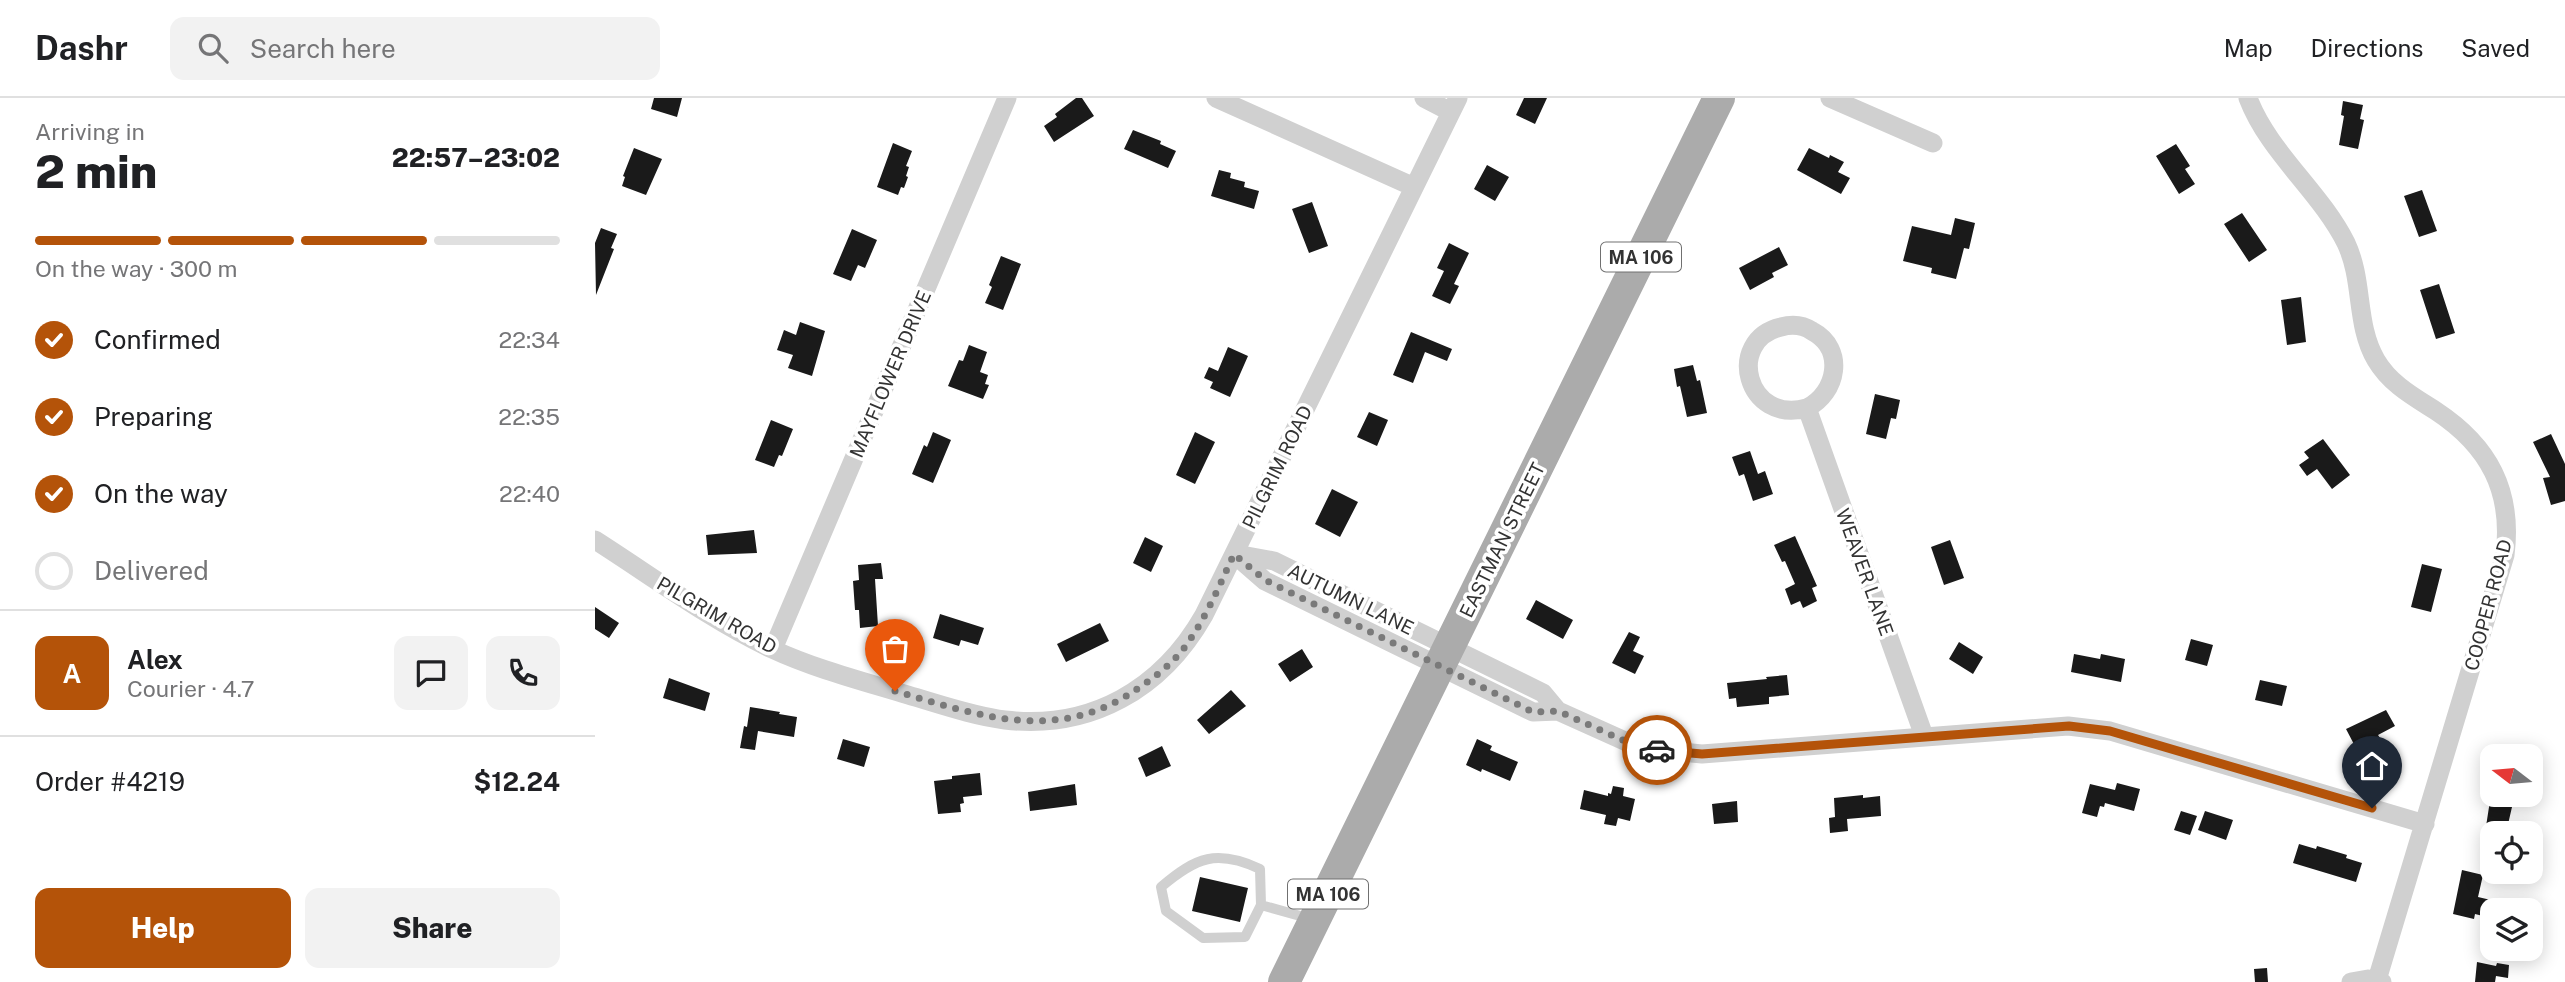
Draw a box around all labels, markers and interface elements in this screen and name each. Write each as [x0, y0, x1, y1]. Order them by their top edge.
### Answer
search box [170, 17, 660, 80]
text: Dashr [35, 29, 128, 67]
icon: search [194, 29, 232, 67]
text: Search here [250, 33, 396, 64]
text: Map [2224, 34, 2273, 62]
text: Directions [2311, 34, 2423, 62]
text: Saved [2461, 34, 2530, 62]
text: Arriving in [35, 118, 145, 145]
text: 22:57–23:02 [392, 142, 560, 173]
text: 2 min [35, 144, 157, 198]
road number: MA 106 [1601, 242, 1681, 272]
text: On the way · 300 m [35, 255, 237, 282]
street label: MAYFLOWER DRIVE [845, 287, 935, 461]
icon: check [35, 321, 73, 359]
text: Confirmed [94, 324, 221, 355]
text: 22:34 [498, 326, 560, 353]
icon: check [35, 398, 73, 436]
text: Preparing [94, 401, 213, 432]
street label: PILGRIM ROAD [1238, 402, 1316, 532]
text: 22:35 [498, 403, 560, 430]
street label: EASTMAN STREET [1455, 459, 1549, 621]
icon: check [35, 475, 73, 513]
text: On the way [94, 478, 228, 509]
text: 22:40 [499, 480, 560, 507]
street label: WEAVER LANE [1832, 505, 1898, 639]
street label: COOPER ROAD [2460, 537, 2516, 673]
text: Delivered [94, 555, 209, 586]
street label: AUTUMN LANE [1284, 559, 1418, 639]
street label: PILGRIM ROAD [653, 572, 781, 658]
pin [865, 619, 925, 691]
icon: bag [876, 630, 914, 668]
button: chat [394, 636, 468, 710]
button: phone [486, 636, 560, 710]
text: Alex [127, 644, 183, 675]
text: A [63, 658, 81, 689]
text: Courier · 4.7 [127, 675, 255, 702]
courier [1622, 715, 1692, 785]
icon: car [1638, 731, 1676, 769]
pin [2342, 736, 2402, 808]
north arrow [2480, 744, 2543, 807]
map controls [2480, 744, 2543, 961]
icon: home [2353, 747, 2391, 785]
text: Order #4219 [35, 766, 185, 797]
text: $12.24 [474, 766, 560, 797]
button: locate [2480, 821, 2543, 884]
road number: MA 106 [1288, 880, 1368, 908]
button: Help [35, 888, 291, 968]
button: Share [305, 888, 560, 968]
button: layers [2480, 898, 2543, 961]

